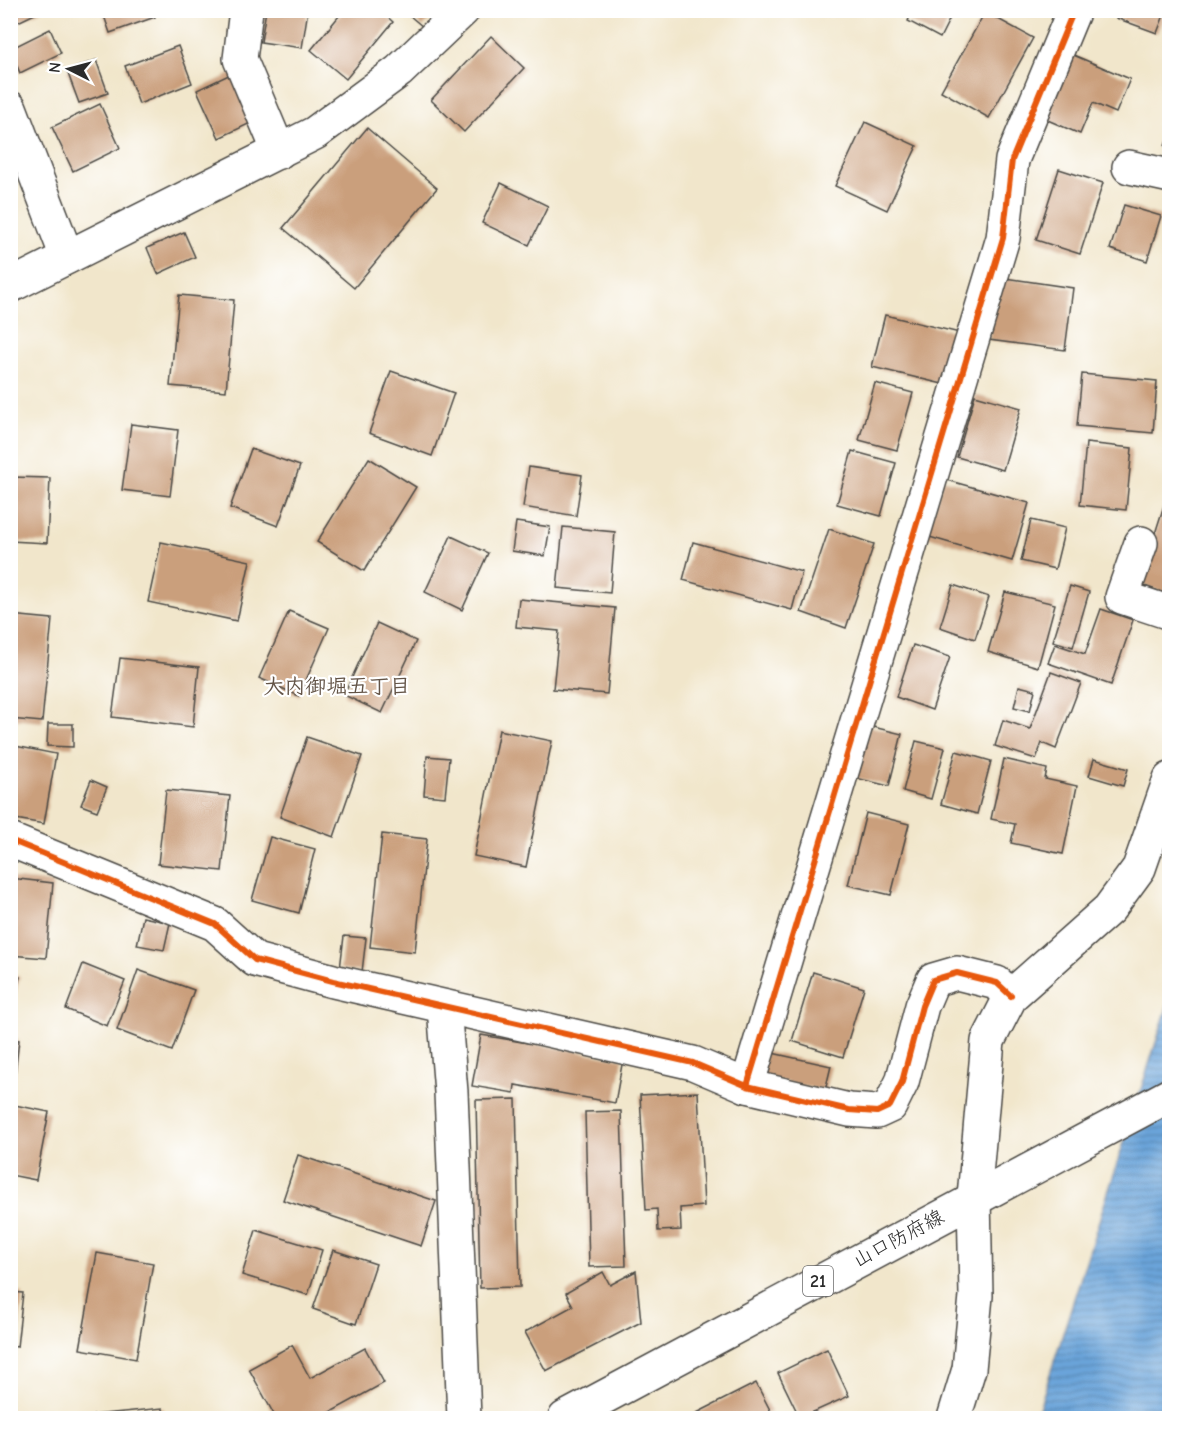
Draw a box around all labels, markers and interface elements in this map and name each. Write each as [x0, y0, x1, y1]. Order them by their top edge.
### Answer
north arrow [39, 39, 99, 99]
text: N [46, 61, 65, 74]
district label: 大内御堀五丁目 [264, 674, 411, 698]
street label: 山口防府線 [849, 1205, 948, 1272]
road number: 21 [803, 1266, 833, 1296]

